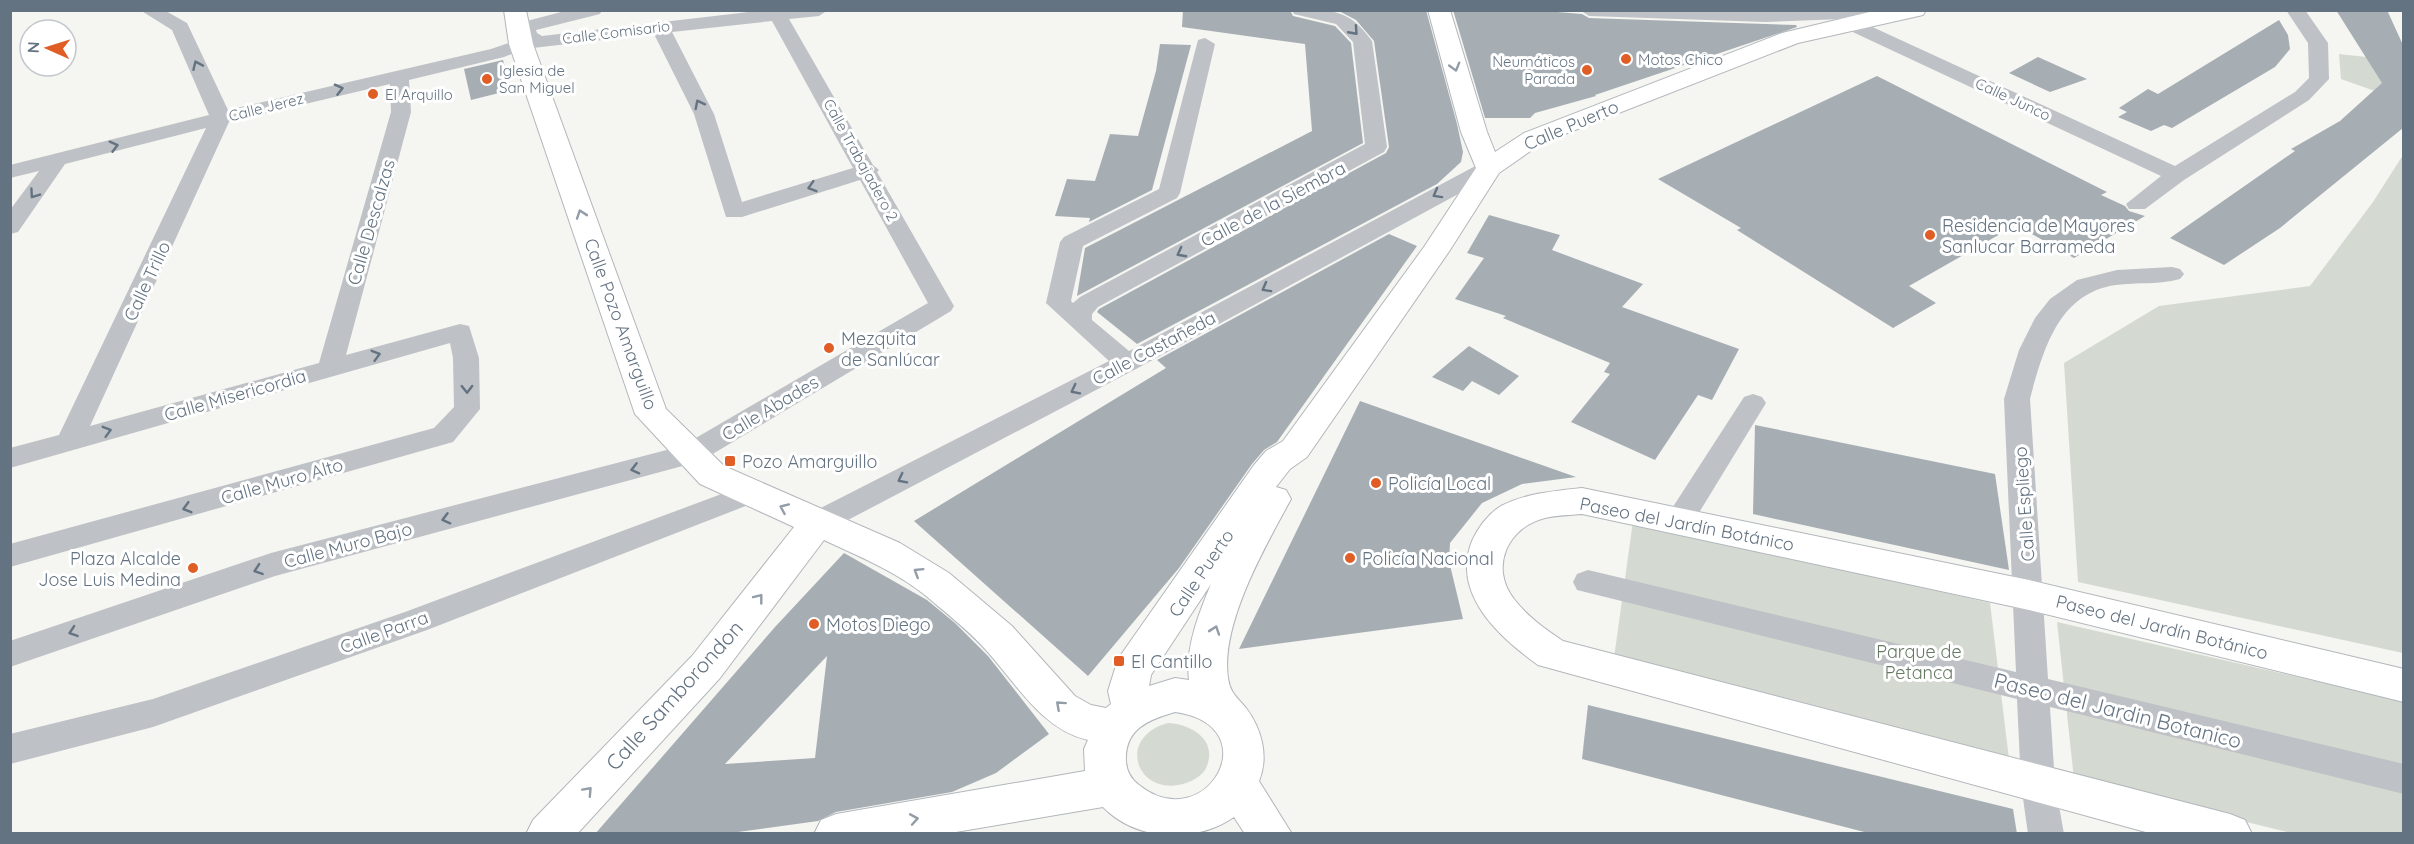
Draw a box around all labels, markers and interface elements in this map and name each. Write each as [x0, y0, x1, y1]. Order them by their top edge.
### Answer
street label: Calle Comisario [561, 16, 671, 48]
north arrow [18, 18, 78, 78]
one-way arrow [1347, 24, 1358, 35]
text: N [23, 41, 43, 54]
place label: Motos Chico [1638, 50, 1723, 69]
place label: Neumáticos Parada [1492, 52, 1575, 88]
marker: Motos Chico [1619, 52, 1633, 66]
one-way arrow [192, 60, 204, 71]
place label: Iglesia de San Miguel [499, 61, 575, 97]
one-way arrow [1448, 61, 1460, 72]
marker: Neumáticos Parada [1580, 63, 1594, 77]
marker: Iglesia de San Miguel [480, 72, 494, 86]
street label: Calle Junco [1972, 73, 2054, 125]
one-way arrow [333, 84, 343, 97]
place label: El Arquillo [385, 85, 453, 104]
marker: El Arquillo [366, 87, 380, 101]
street label: Calle Jerez [227, 89, 305, 125]
street label: Calle Puerto [1520, 95, 1622, 155]
street label: Calle Trabajadero 2 [820, 96, 902, 224]
one-way arrow [694, 99, 706, 110]
one-way arrow [108, 141, 118, 154]
street label: Calle Descalzas [342, 156, 400, 288]
street label: Calle de la Siembra [1197, 156, 1349, 252]
one-way arrow [807, 180, 818, 192]
one-way arrow [1433, 187, 1443, 198]
one-way arrow [30, 188, 41, 199]
one-way arrow [576, 209, 589, 220]
place label: Residencia de Mayores Sanlucar Barrameda [1942, 214, 2135, 258]
marker: Residencia de Mayores Sanlucar Barrameda [1923, 228, 1937, 242]
street label: Calle Pozo Amarguillo [579, 235, 663, 413]
street label: Calle Trillo [119, 237, 175, 325]
one-way arrow [1177, 246, 1187, 257]
one-way arrow [1261, 281, 1272, 292]
street label: Calle Castañeda [1088, 306, 1220, 390]
place label: Mezquita de Sanlúcar [841, 327, 940, 371]
marker: Mezquita de Sanlúcar [822, 341, 836, 355]
one-way arrow [370, 350, 381, 362]
street label: Calle Misericordia [161, 364, 309, 426]
street label: Calle Abades [717, 370, 823, 446]
one-way arrow [1071, 383, 1082, 394]
one-way arrow [461, 385, 473, 394]
one-way arrow [101, 426, 112, 438]
street label: Calle Espliego [2009, 446, 2039, 562]
place label: Pozo Amarguillo [742, 450, 877, 473]
street label: Calle Muro Alto [218, 453, 346, 509]
marker: Pozo Amarguillo [723, 454, 737, 468]
one-way arrow [630, 461, 640, 474]
one-way arrow [898, 472, 908, 483]
place label: Policía Local [1388, 472, 1491, 495]
marker: Policía Local [1369, 476, 1383, 490]
street label: Paseo del Jardín Botánico [1578, 492, 1796, 556]
one-way arrow [182, 501, 193, 513]
one-way arrow [780, 503, 791, 515]
one-way arrow [441, 511, 451, 524]
street label: Calle Muro Bajo [281, 517, 415, 573]
street label: Calle Puerto [1163, 525, 1239, 621]
place label: Plaza Alcalde Jose Luis Medina [38, 547, 181, 591]
place label: Policía Nacional [1362, 547, 1494, 570]
marker: Policía Nacional [1343, 551, 1357, 565]
marker: Plaza Alcalde Jose Luis Medina [186, 561, 200, 575]
one-way arrow [253, 562, 264, 575]
one-way arrow [914, 569, 925, 580]
street label: Paseo del Jardín Botánico [2053, 589, 2271, 665]
one-way arrow [751, 594, 762, 605]
street label: Calle Parra [337, 605, 431, 659]
place label: Motos Diego [826, 613, 931, 636]
street label: Calle Samborondon [600, 615, 748, 775]
marker: Motos Diego [807, 617, 821, 631]
one-way arrow [68, 625, 79, 638]
one-way arrow [1207, 625, 1220, 636]
park label: Parque de Petanca [1876, 640, 1962, 684]
place label: El Cantillo [1131, 650, 1212, 673]
marker: El Cantillo [1112, 654, 1126, 668]
street label: Paseo del Jardin Botanico [1992, 667, 2244, 753]
one-way arrow [1056, 701, 1067, 712]
one-way arrow [581, 787, 592, 798]
one-way arrow [909, 813, 919, 826]

